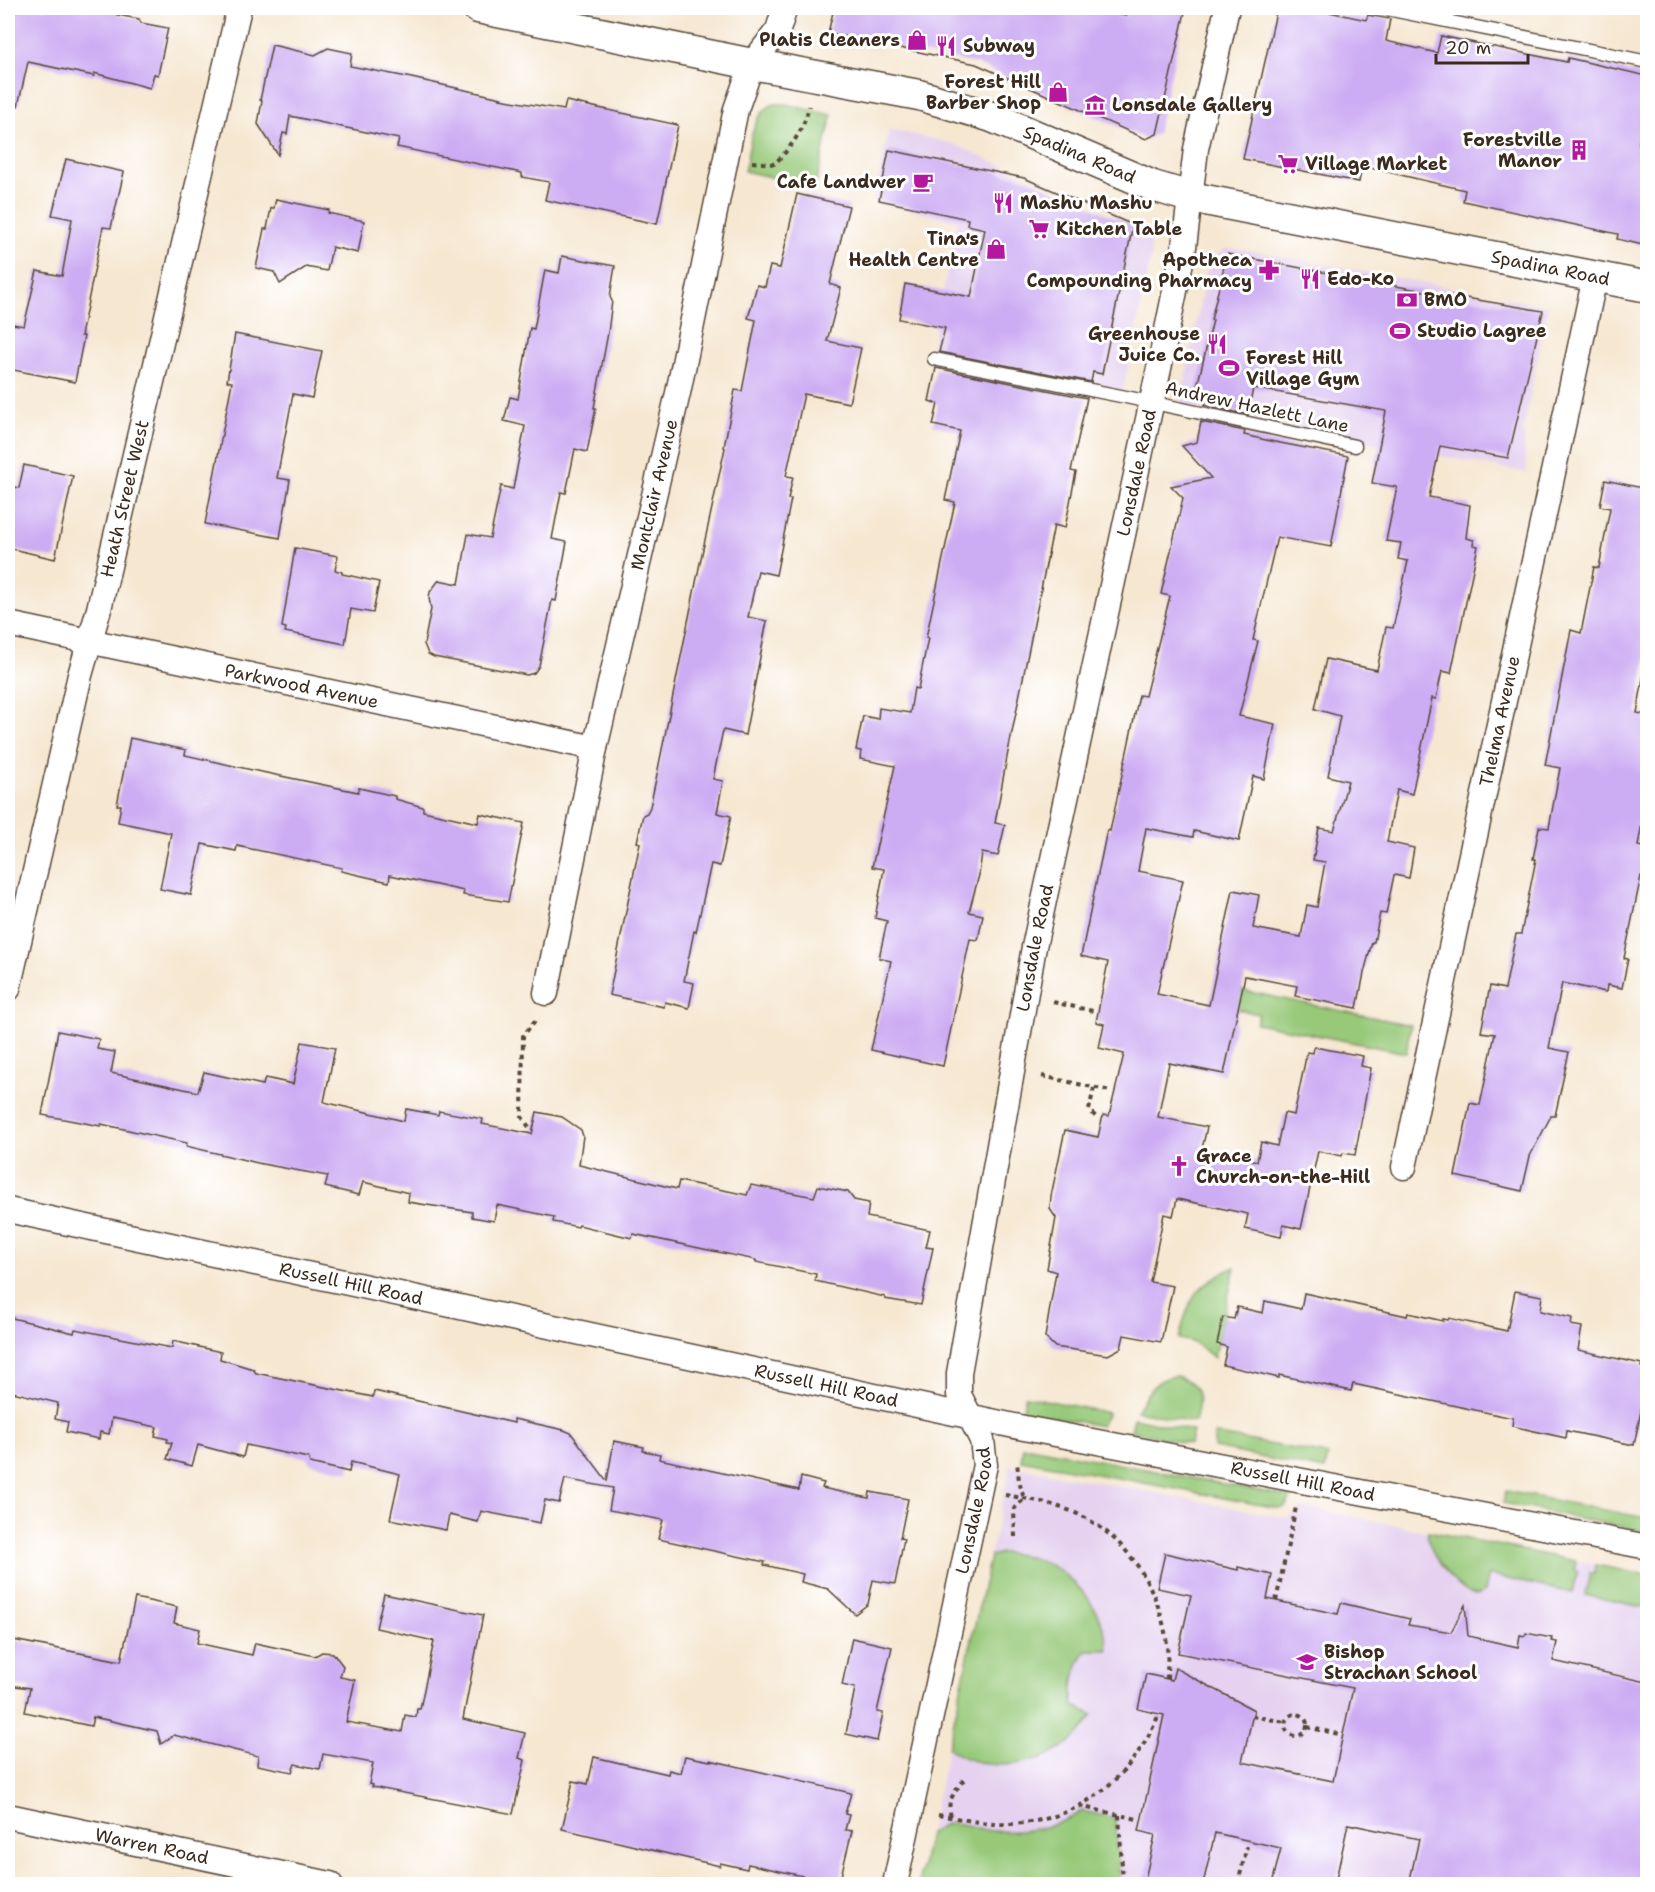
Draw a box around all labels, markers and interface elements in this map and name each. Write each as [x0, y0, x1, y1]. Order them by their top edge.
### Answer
scale bar [1436, 27, 1528, 65]
place label: Platis Cleaners [759, 28, 900, 52]
shop icon: Platis Cleaners [905, 28, 929, 52]
restaurant icon: Subway [934, 34, 958, 58]
place label: Subway [963, 34, 1035, 58]
text: 20 m [1445, 36, 1491, 60]
place label: Forest Hill Barber Shop [926, 70, 1041, 115]
shop icon: Forest Hill Barber Shop [1046, 80, 1070, 104]
museum icon: Lonsdale Gallery [1083, 93, 1107, 117]
place label: Lonsdale Gallery [1112, 93, 1272, 117]
street label: Spadina Road [1019, 120, 1140, 189]
place label: Forestville Manor [1463, 128, 1562, 173]
building icon: Forestville Manor [1567, 138, 1591, 162]
supermarket icon: Village Market [1276, 152, 1300, 176]
place label: Village Market [1305, 152, 1447, 176]
place label: Cafe Landwer [777, 170, 906, 194]
cafe icon: Cafe Landwer [911, 170, 935, 194]
restaurant icon: Mashu Mashu [991, 191, 1015, 215]
place label: Mashu Mashu [1020, 191, 1153, 215]
supermarket icon: Kitchen Table [1027, 217, 1051, 241]
place label: Kitchen Table [1056, 217, 1182, 241]
place label: Tina's Health Centre [848, 227, 979, 272]
shop icon: Tina's Health Centre [984, 237, 1008, 261]
street label: Spadina Road [1489, 244, 1612, 291]
place label: Apotheca Compounding Pharmacy [1027, 248, 1253, 293]
pharmacy icon: Apotheca Compounding Pharmacy [1257, 258, 1281, 282]
restaurant icon: Edo-Ko [1298, 267, 1322, 291]
place label: Edo-Ko [1327, 267, 1394, 291]
bank icon: BMO [1395, 288, 1419, 312]
place label: BMO [1424, 288, 1467, 312]
sports icon: Studio Lagree [1388, 319, 1412, 343]
place label: Studio Lagree [1417, 319, 1547, 343]
place label: Greenhouse Juice Co. [1088, 322, 1200, 367]
restaurant icon: Greenhouse Juice Co. [1205, 332, 1229, 356]
place label: Forest Hill Village Gym [1246, 346, 1360, 391]
sports icon: Forest Hill Village Gym [1217, 356, 1241, 380]
street label: Andrew Hazlett Lane [1163, 376, 1351, 438]
street label: Lonsdale Road [1111, 407, 1162, 538]
street label: Heath Street West [95, 417, 155, 580]
street label: Montclair Avenue [625, 417, 683, 573]
street label: Thelma Avenue [1474, 654, 1525, 789]
street label: Parkwood Avenue [222, 658, 381, 714]
street label: Lonsdale Road [1011, 882, 1059, 1014]
place label: Grace Church-on-the-Hill [1196, 1144, 1370, 1189]
church icon: Grace Church-on-the-Hill [1167, 1154, 1191, 1178]
street label: Russell Hill Road [277, 1257, 425, 1311]
street label: Russell Hill Road [752, 1358, 901, 1413]
street label: Lonsdale Road [950, 1446, 997, 1576]
street label: Russell Hill Road [1229, 1456, 1377, 1507]
place label: Bishop Strachan School [1324, 1640, 1477, 1685]
school or university icon: Bishop Strachan School [1295, 1650, 1319, 1674]
street label: Warren Road [93, 1823, 211, 1870]

